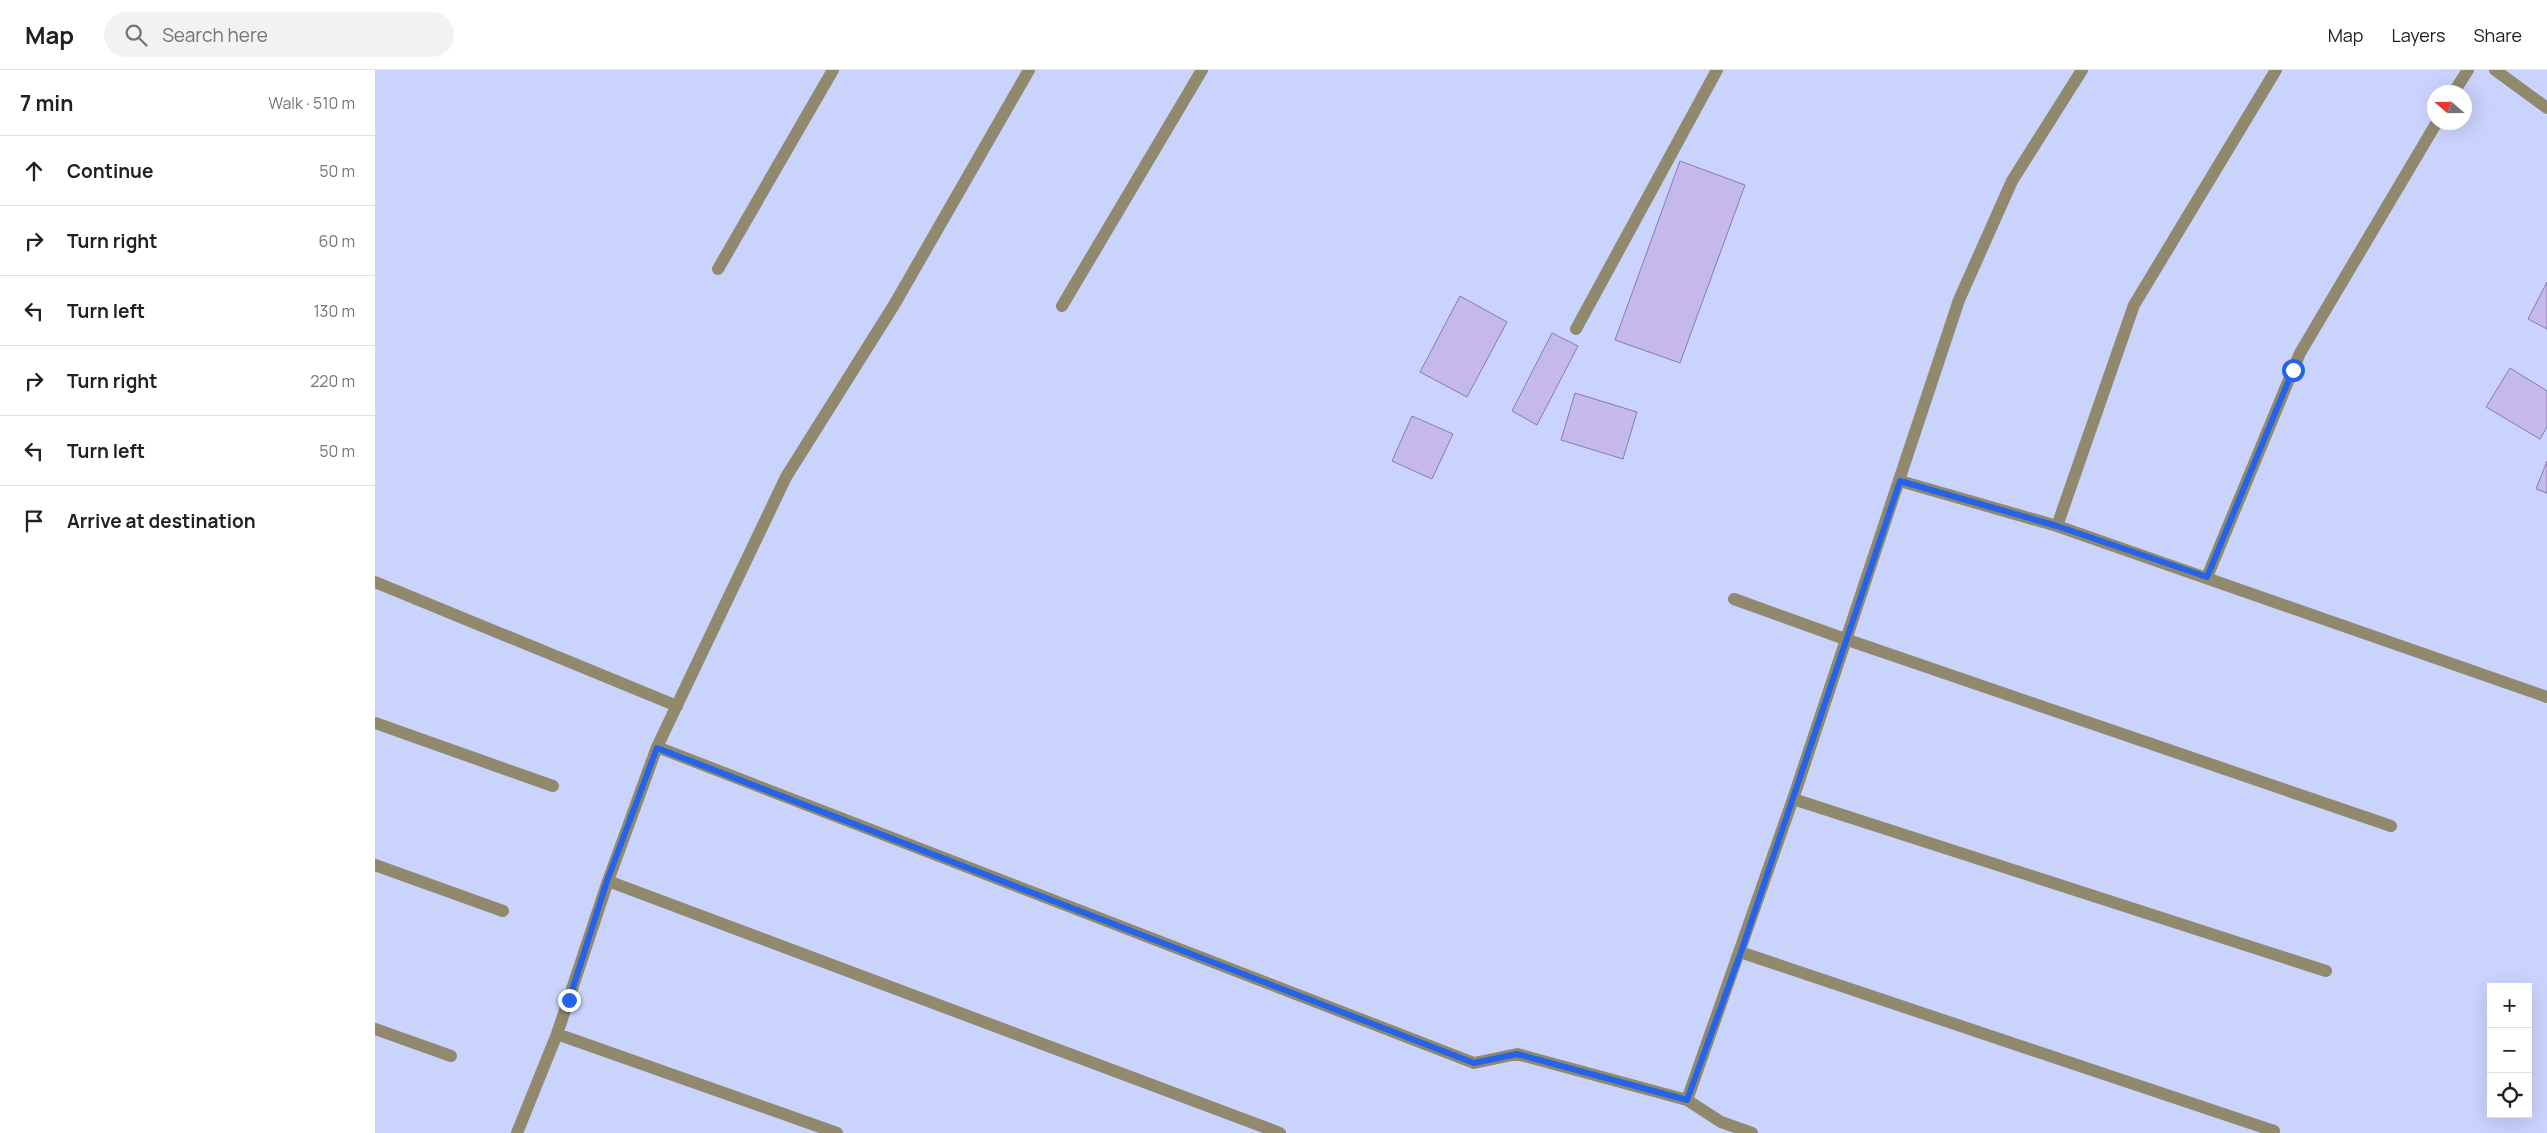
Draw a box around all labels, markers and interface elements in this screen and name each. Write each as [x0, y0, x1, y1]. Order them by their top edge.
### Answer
search box [104, 12, 454, 57]
text: Map [25, 18, 74, 51]
icon: search [122, 21, 150, 49]
text: Search here [162, 22, 268, 48]
text: Map [2328, 23, 2363, 47]
text: Layers [2391, 23, 2445, 47]
text: Share [2473, 23, 2522, 47]
north arrow [2427, 85, 2472, 130]
text: 7 min [20, 89, 73, 117]
text: Walk · 510 m [268, 92, 355, 114]
icon: ahead [20, 157, 48, 185]
text: Continue [67, 158, 153, 184]
text: 50 m [319, 160, 355, 182]
icon: right [20, 227, 48, 255]
text: Turn right [67, 228, 157, 254]
text: 60 m [319, 230, 355, 252]
icon: left [20, 297, 48, 325]
text: Turn left [67, 298, 145, 324]
text: 130 m [313, 300, 355, 322]
route start [2282, 359, 2305, 382]
icon: right [20, 367, 48, 395]
text: Turn right [67, 368, 157, 394]
text: 220 m [310, 370, 355, 392]
icon: left [20, 437, 48, 465]
text: Turn left [67, 438, 145, 464]
text: 50 m [319, 440, 355, 462]
icon: arrive [20, 507, 48, 535]
text: Arrive at destination [67, 508, 256, 534]
map controls [2487, 983, 2532, 1118]
button: + [2487, 983, 2532, 1028]
route end [558, 989, 581, 1012]
button: − [2487, 1028, 2532, 1073]
button: locate [2487, 1073, 2532, 1118]

